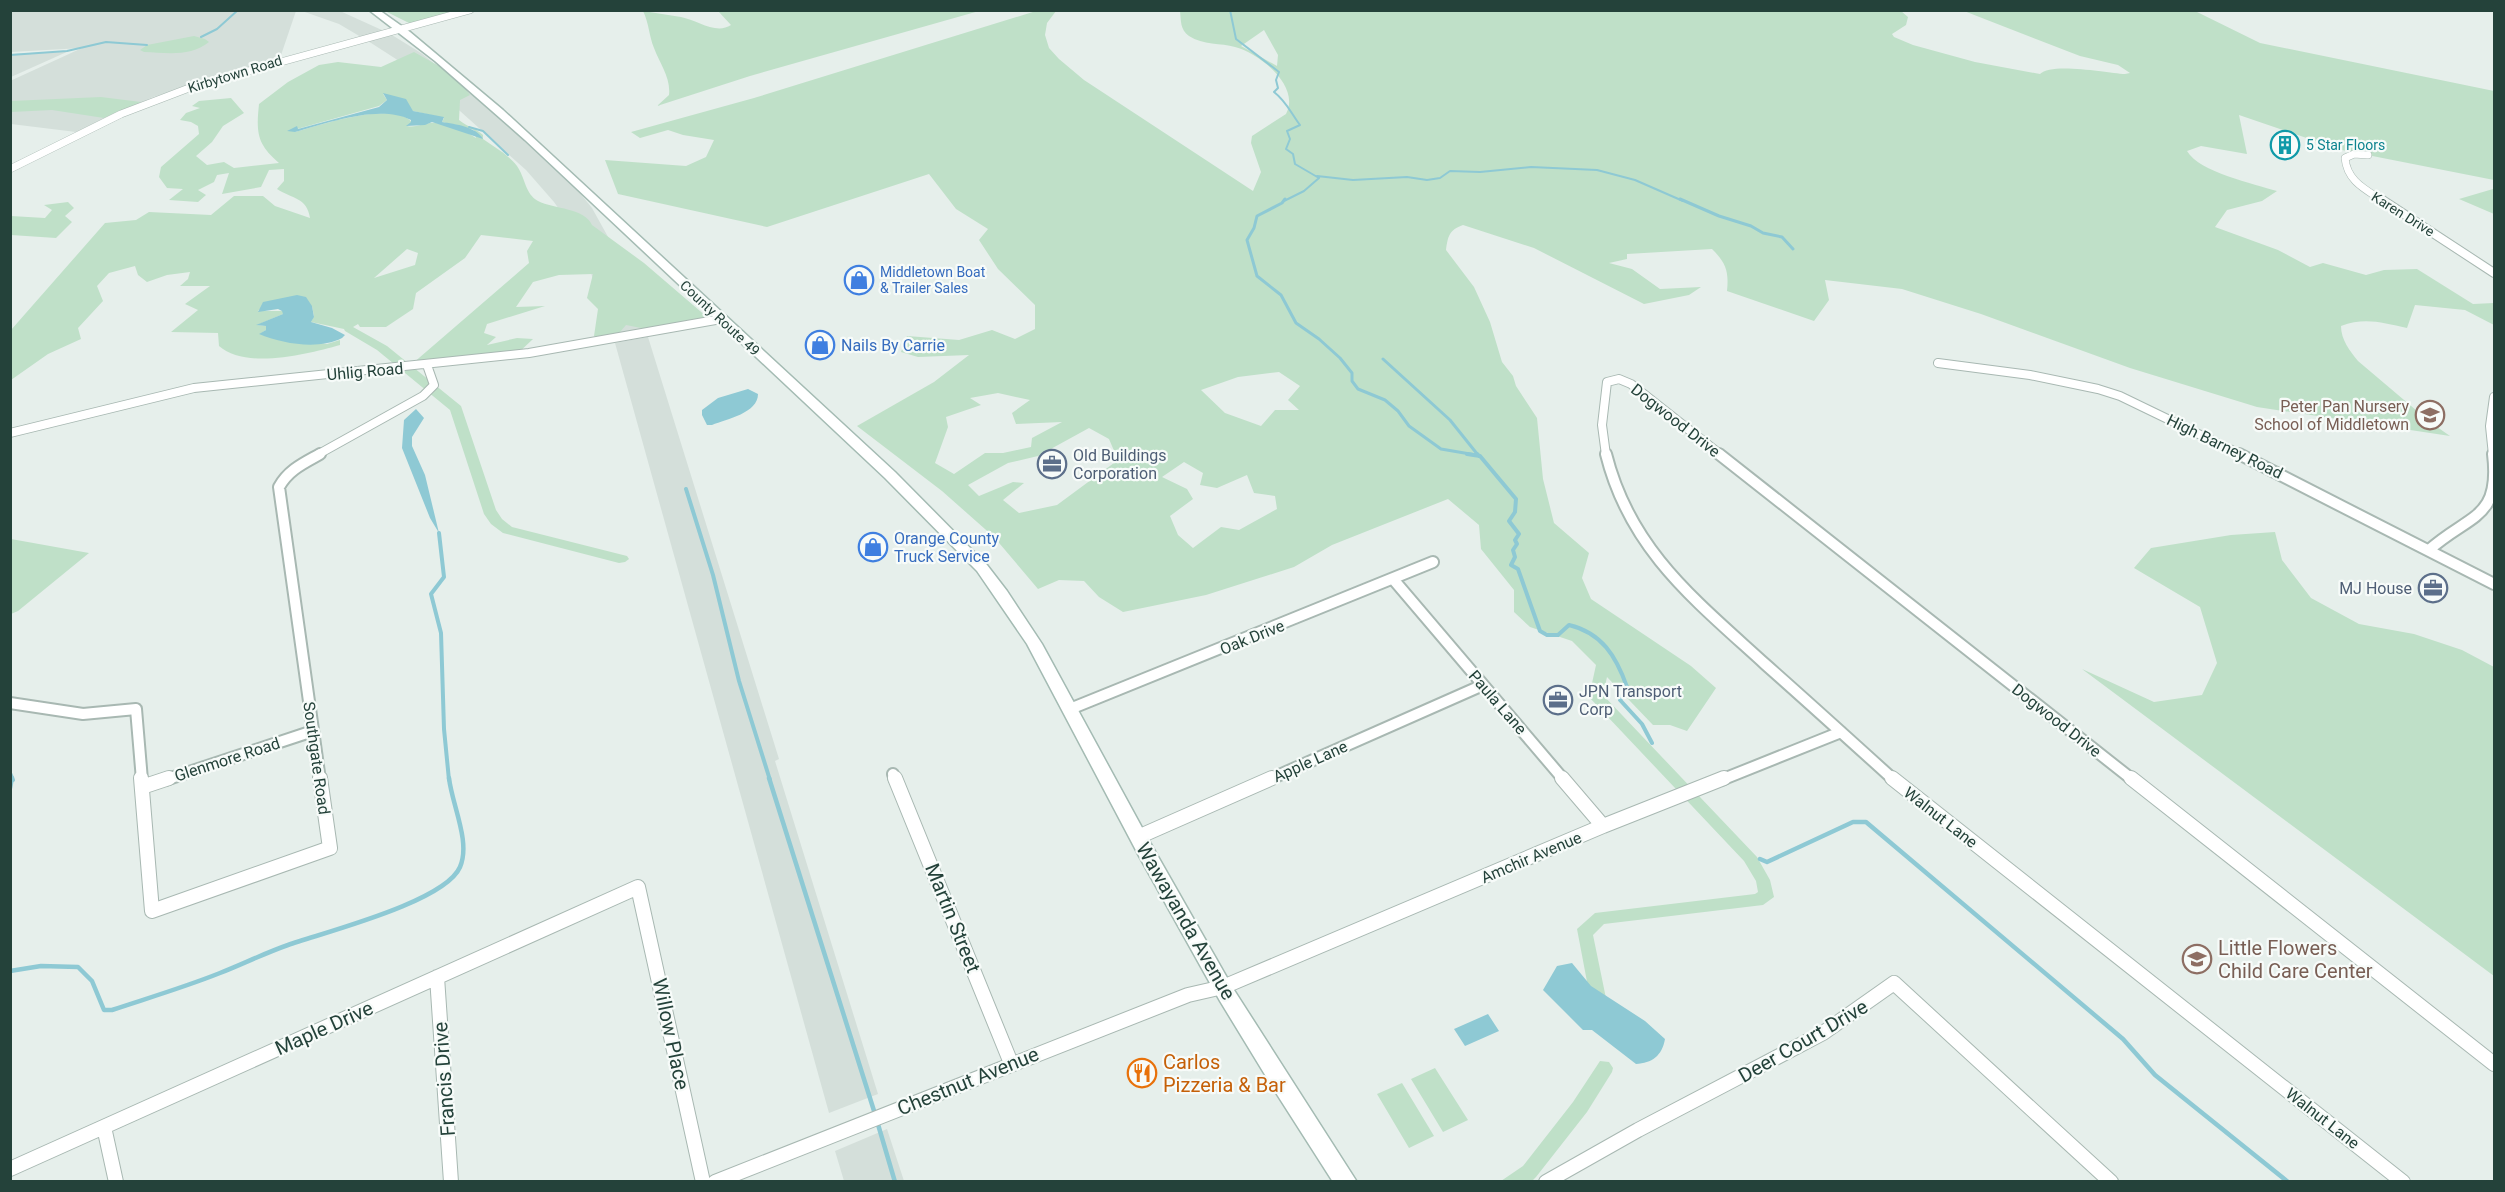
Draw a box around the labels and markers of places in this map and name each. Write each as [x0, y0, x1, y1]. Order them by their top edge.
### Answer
building icon: 5 Star Floors [2269, 129, 2301, 161]
place label: 5 Star Floors [2306, 137, 2385, 153]
shop icon: Middletown Boat & Trailer Sales [843, 264, 875, 296]
place label: Middletown Boat & Trailer Sales [880, 264, 986, 296]
shop icon: Nails By Carrie [804, 329, 836, 361]
place label: Nails By Carrie [841, 336, 945, 355]
place label: Peter Pan Nursery School of Middletown [2254, 397, 2409, 434]
school or university icon: Peter Pan Nursery School of Middletown [2414, 399, 2446, 431]
place label: Old Buildings Corporation [1073, 446, 1166, 483]
office icon: Old Buildings Corporation [1036, 448, 1068, 480]
place label: Orange County Truck Service [894, 529, 1000, 566]
shop icon: Orange County Truck Service [857, 531, 889, 563]
office icon: MJ House [2417, 572, 2449, 604]
place label: MJ House [2339, 579, 2412, 598]
place label: JPN Transport Corp [1579, 682, 1682, 719]
office icon: JPN Transport Corp [1542, 684, 1574, 716]
place label: Little Flowers Child Care Center [2218, 936, 2373, 983]
school or university icon: Little Flowers Child Care Center [2181, 943, 2213, 975]
place label: Carlos Pizzeria & Bar [1163, 1050, 1286, 1097]
restaurant icon: Carlos Pizzeria & Bar [1126, 1057, 1158, 1089]

